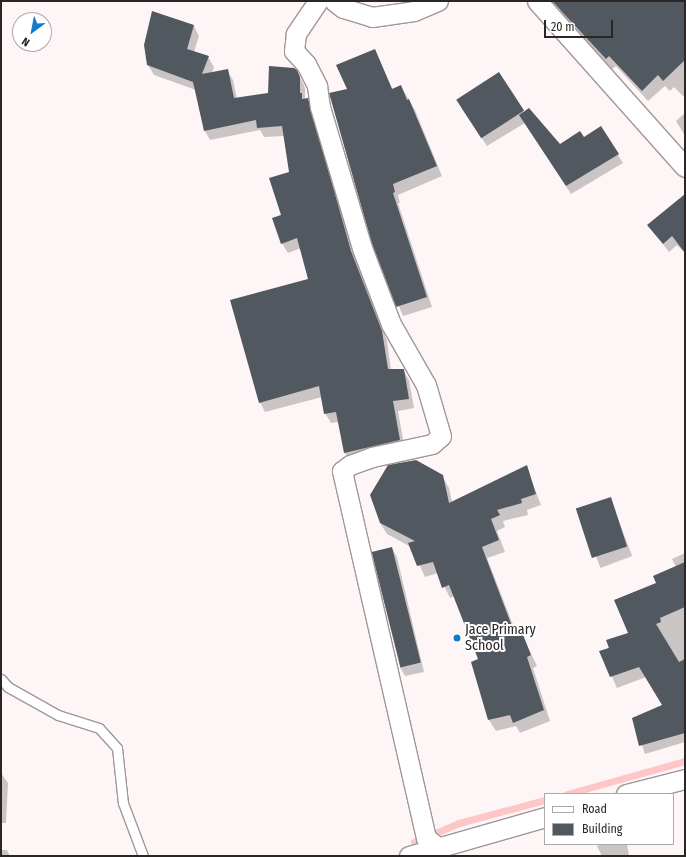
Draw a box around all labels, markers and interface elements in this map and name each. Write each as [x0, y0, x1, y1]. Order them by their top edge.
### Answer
north arrow [12, 12, 52, 52]
scale bar [546, 12, 615, 38]
text: 20 m [551, 20, 575, 34]
text: N [20, 34, 32, 49]
place label: Jace Primary School [465, 622, 536, 654]
marker: Jace Primary School [452, 633, 462, 643]
legend [544, 793, 674, 845]
text: Road [582, 802, 607, 816]
text: Building [582, 822, 622, 836]

